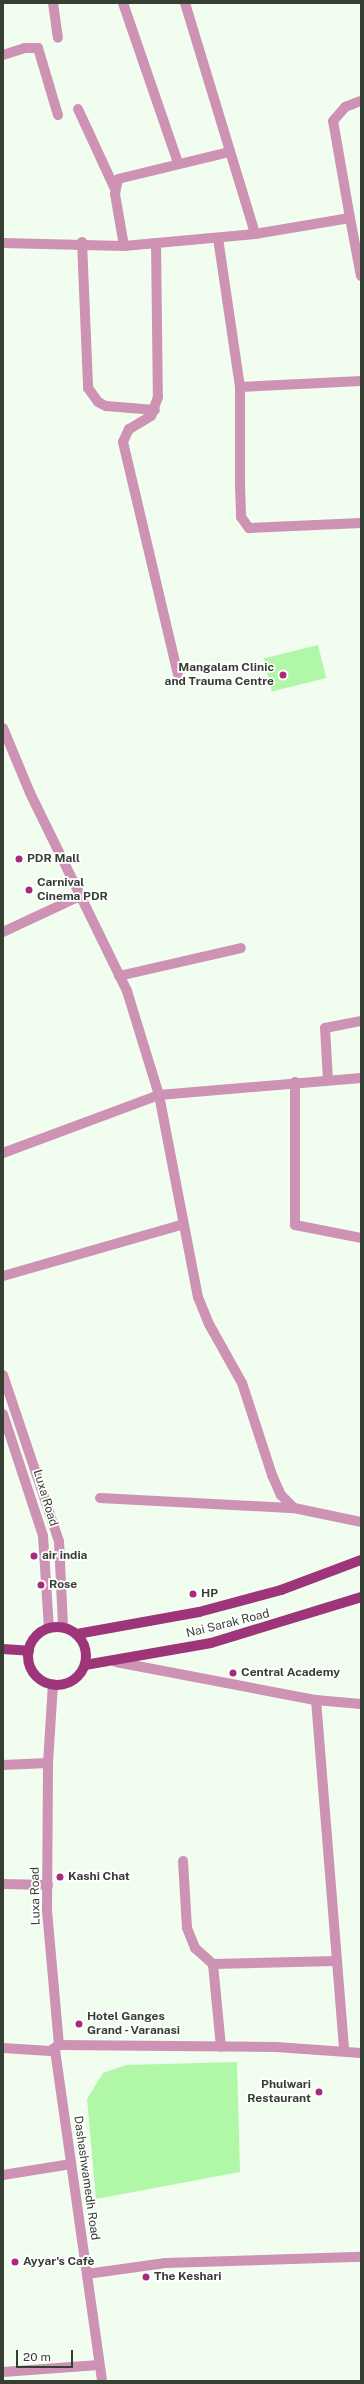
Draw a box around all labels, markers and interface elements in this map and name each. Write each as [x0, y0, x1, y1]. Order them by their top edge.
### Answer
place label: Mangalam Clinic and Trauma Centre [165, 661, 274, 689]
marker: Mangalam Clinic and Trauma Centre [277, 669, 289, 681]
place label: PDR Mall [27, 852, 80, 866]
marker: PDR Mall [14, 854, 24, 864]
place label: Carnival Cinema PDR [37, 876, 108, 904]
marker: Carnival Cinema PDR [24, 885, 34, 895]
street label: Luxa Road [30, 1468, 60, 1528]
place label: air india [42, 1549, 87, 1563]
marker: air india [29, 1551, 39, 1561]
place label: Rose [49, 1578, 77, 1592]
marker: Rose [36, 1580, 46, 1590]
place label: HP [201, 1587, 218, 1601]
marker: HP [188, 1589, 198, 1599]
street label: Nai Sarak Road [185, 1607, 271, 1641]
place label: Central Academy [241, 1666, 340, 1680]
marker: Central Academy [228, 1668, 238, 1678]
street label: Luxa Road [28, 1867, 44, 1925]
place label: Kashi Chat [68, 1870, 130, 1884]
marker: Kashi Chat [55, 1872, 65, 1882]
place label: Hotel Ganges Grand - Varanasi [87, 2010, 182, 2038]
marker: Hotel Ganges Grand - Varanasi [74, 2019, 84, 2029]
place label: Phulwari Restaurant [247, 2078, 311, 2106]
marker: Phulwari Restaurant [314, 2087, 324, 2097]
street label: Dashashwamedh Road [70, 2115, 102, 2241]
place label: Ayyar's Cafè [23, 2255, 94, 2269]
marker: Ayyar's Cafè [10, 2257, 20, 2267]
place label: The Keshari [154, 2270, 222, 2284]
marker: The Keshari [141, 2272, 151, 2282]
scale bar [18, 2342, 75, 2368]
text: 20 m [23, 2350, 51, 2364]

